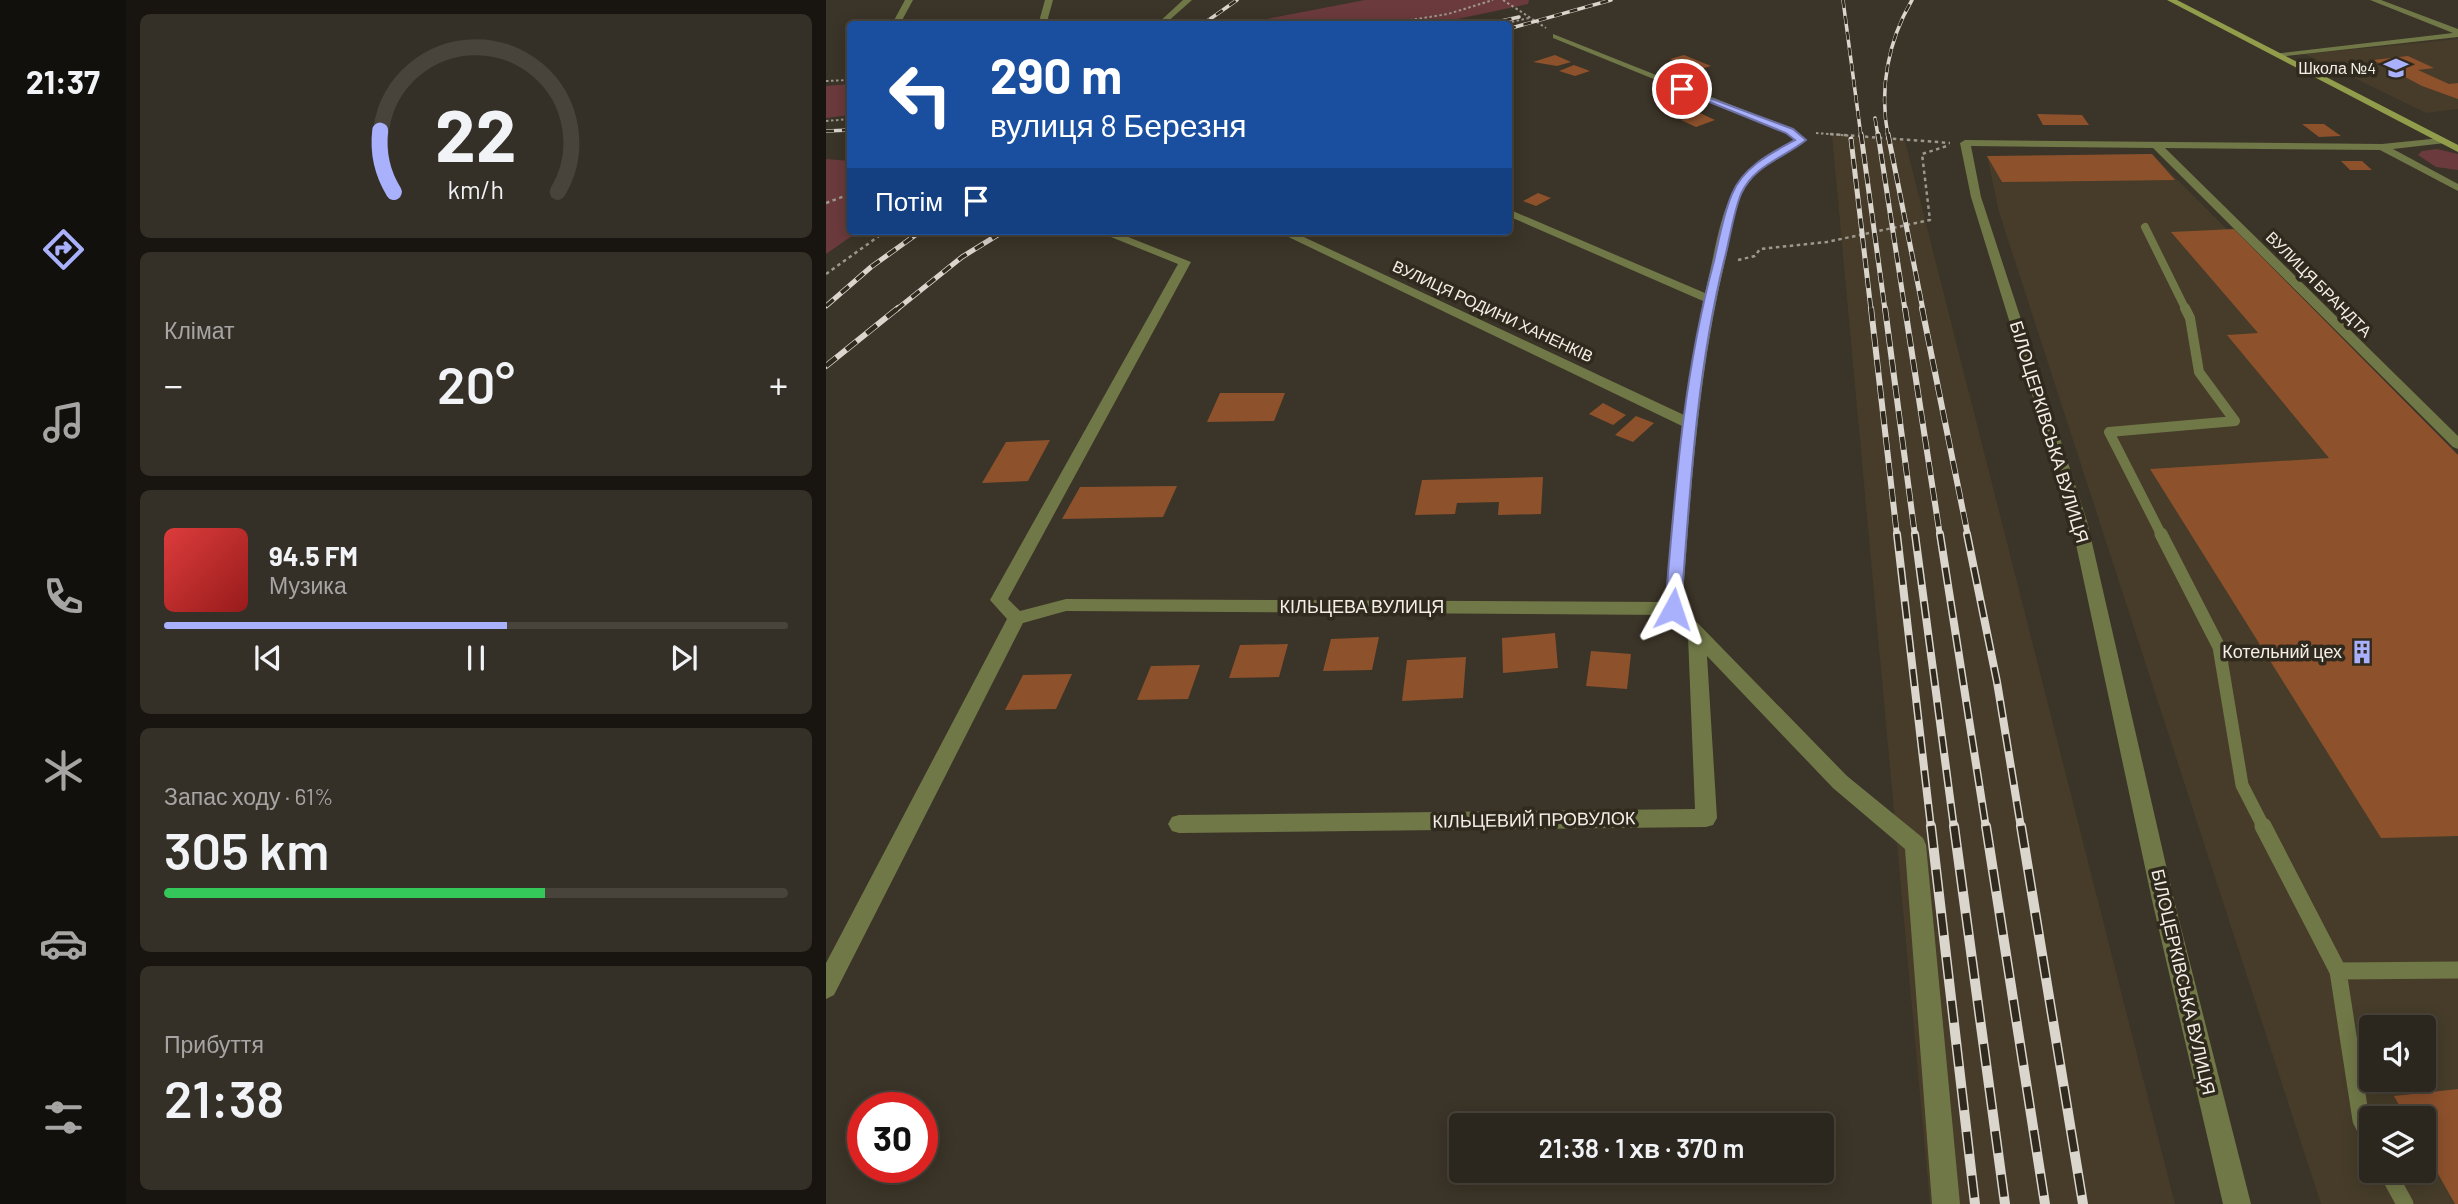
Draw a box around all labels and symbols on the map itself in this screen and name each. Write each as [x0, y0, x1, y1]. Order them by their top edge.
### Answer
school or university icon: Школа №4 [2382, 54, 2410, 82]
place label: Школа №4 [2298, 58, 2376, 77]
pin [1652, 59, 1712, 119]
street label: ВУЛИЦЯ БРАНДТА [2263, 227, 2376, 341]
street label: ВУЛИЦЯ РОДИНИ ХАНЕНКІВ [1390, 256, 1596, 365]
street label: БІЛОЦЕРКІВСЬКА ВУЛИЦЯ [2006, 318, 2094, 545]
position arrow [1636, 572, 1710, 646]
street label: КІЛЬЦЕВА ВУЛИЦЯ [1280, 595, 1444, 617]
building icon: Котельний цех [2348, 638, 2376, 666]
place label: Котельний цех [2222, 640, 2342, 662]
street label: КІЛЬЦЕВИЙ ПРОВУЛОК [1432, 806, 1636, 832]
street label: БІЛОЦЕРКІВСЬКА ВУЛИЦЯ [2147, 867, 2221, 1097]
speed limit sign: 30 [847, 1092, 938, 1183]

